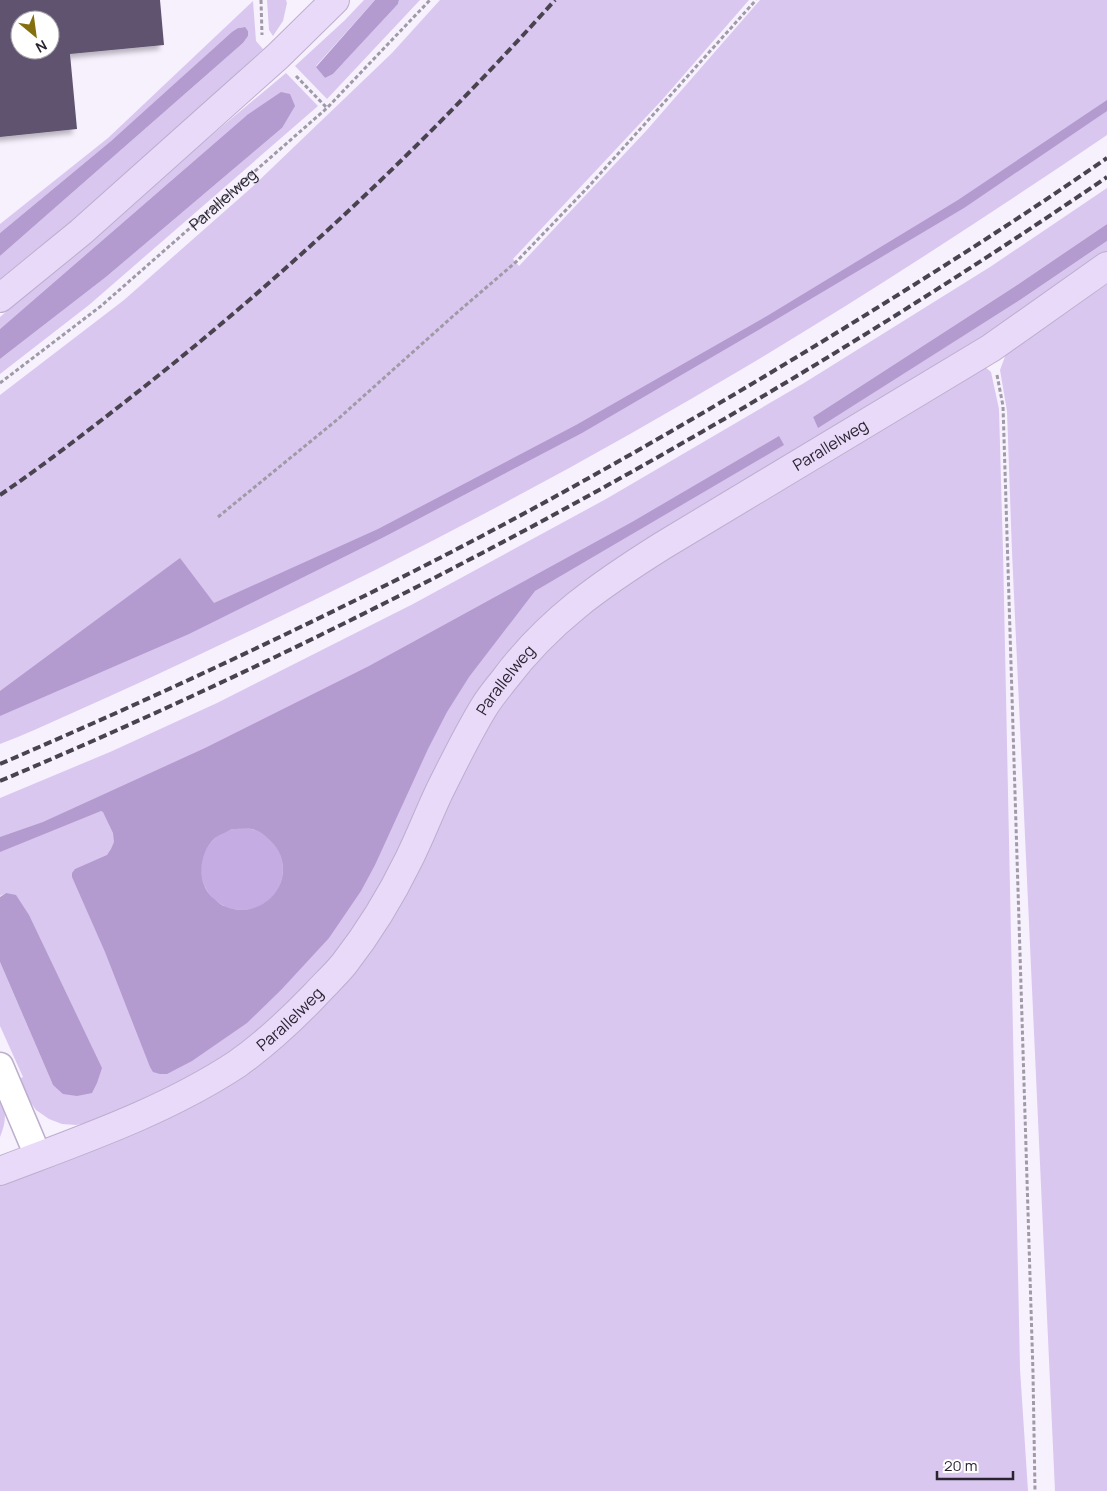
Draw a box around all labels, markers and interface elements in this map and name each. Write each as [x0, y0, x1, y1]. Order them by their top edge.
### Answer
north arrow [10, 10, 60, 60]
text: N [33, 36, 51, 58]
street label: Parallelweg [184, 163, 262, 235]
street label: Parallelweg [789, 414, 872, 476]
street label: Parallelweg [471, 640, 540, 719]
street label: Parallelweg [252, 982, 328, 1056]
scale bar [937, 1448, 1013, 1480]
text: 20 m [944, 1455, 977, 1476]

